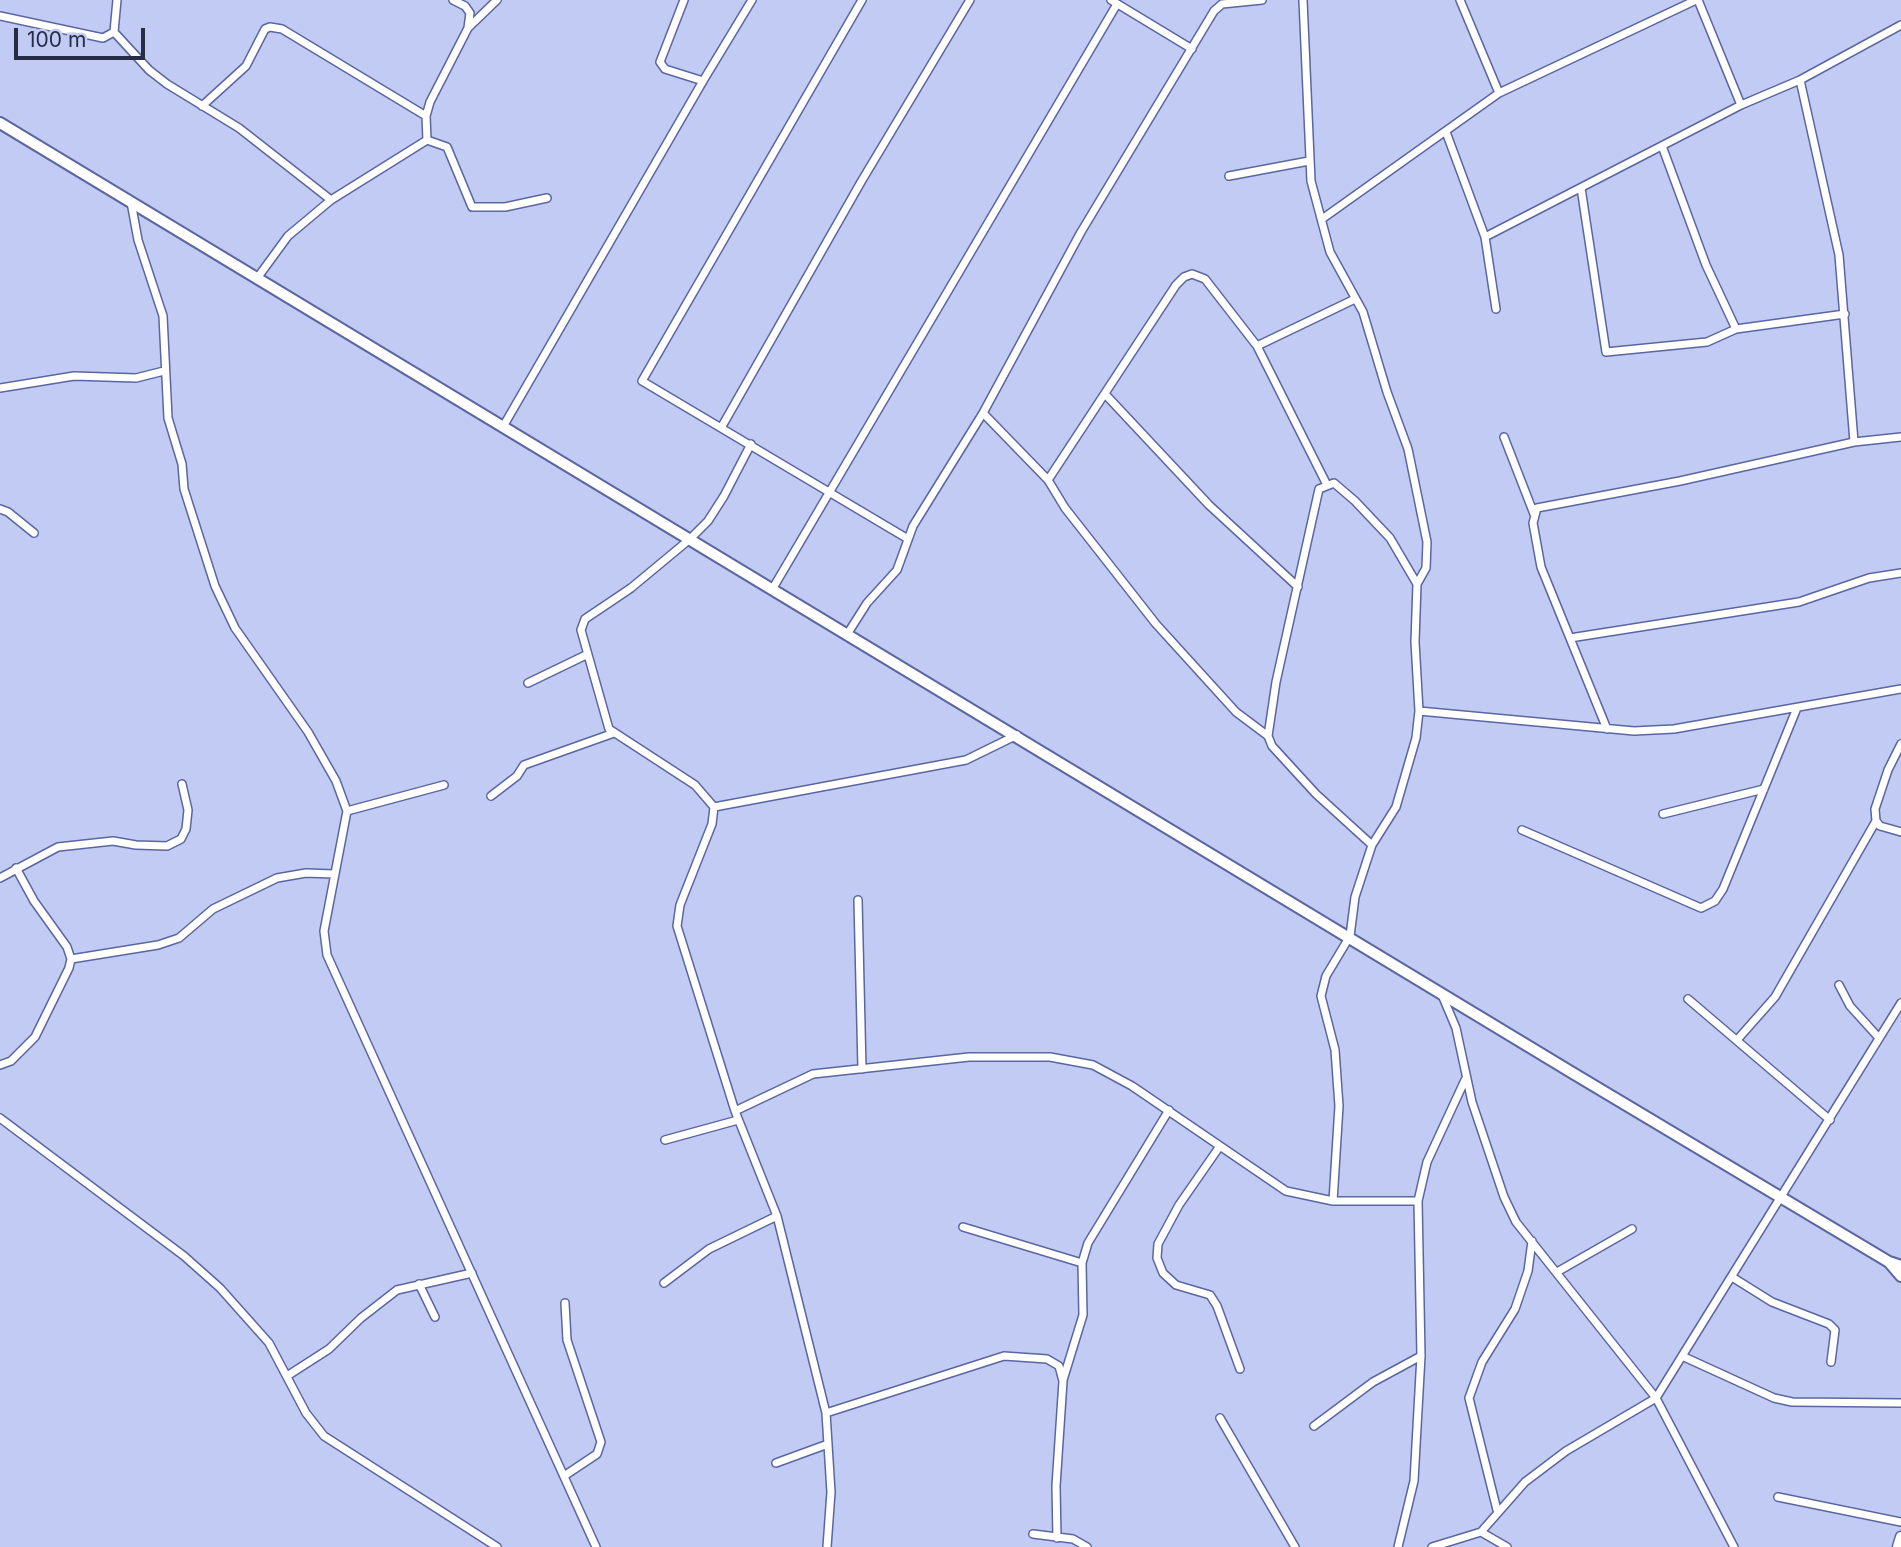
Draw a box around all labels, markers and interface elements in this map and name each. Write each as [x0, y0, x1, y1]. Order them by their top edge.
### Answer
scale bar [18, 14, 149, 58]
text: 100 m [27, 27, 86, 52]

